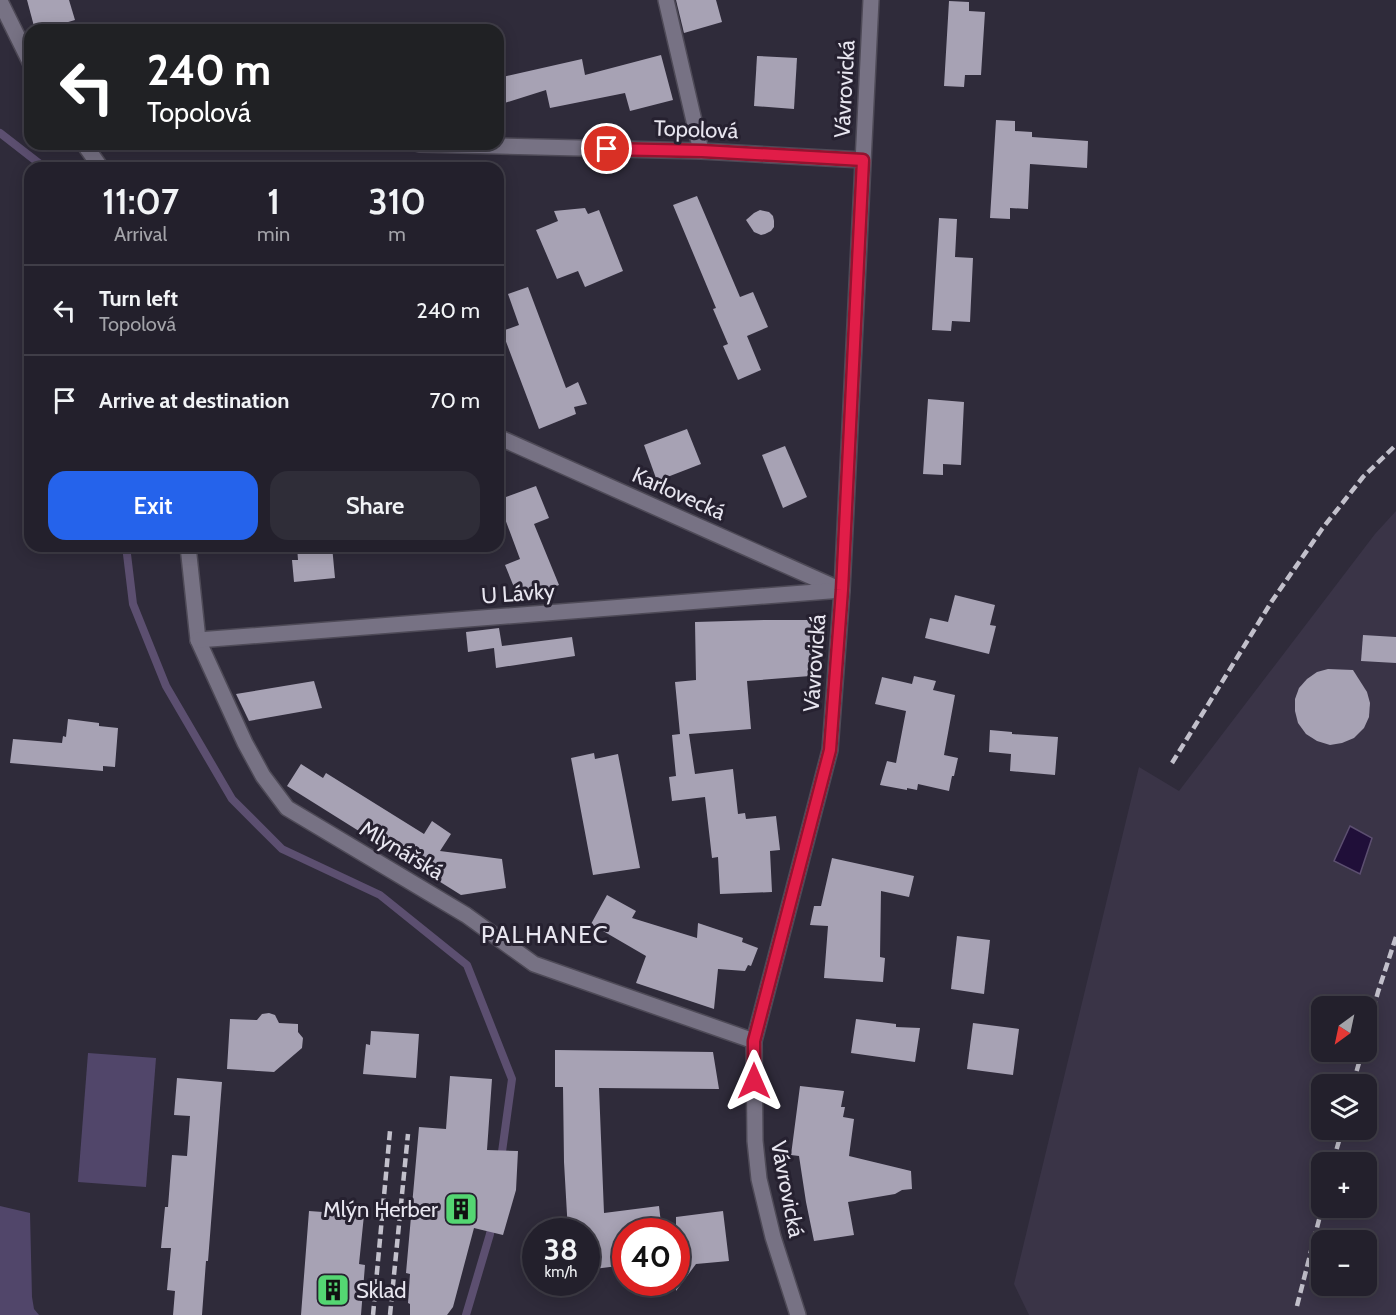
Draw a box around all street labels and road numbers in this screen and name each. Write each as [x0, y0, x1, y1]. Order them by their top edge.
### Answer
street label: Vávrovická [828, 39, 861, 139]
street label: Topolová [653, 115, 739, 144]
street label: Karlovecká [628, 461, 730, 526]
street label: U Lávky [480, 577, 556, 610]
street label: Vávrovická [798, 613, 831, 713]
street label: Mlynářská [355, 815, 449, 886]
street label: Vávrovická [765, 1138, 810, 1240]

